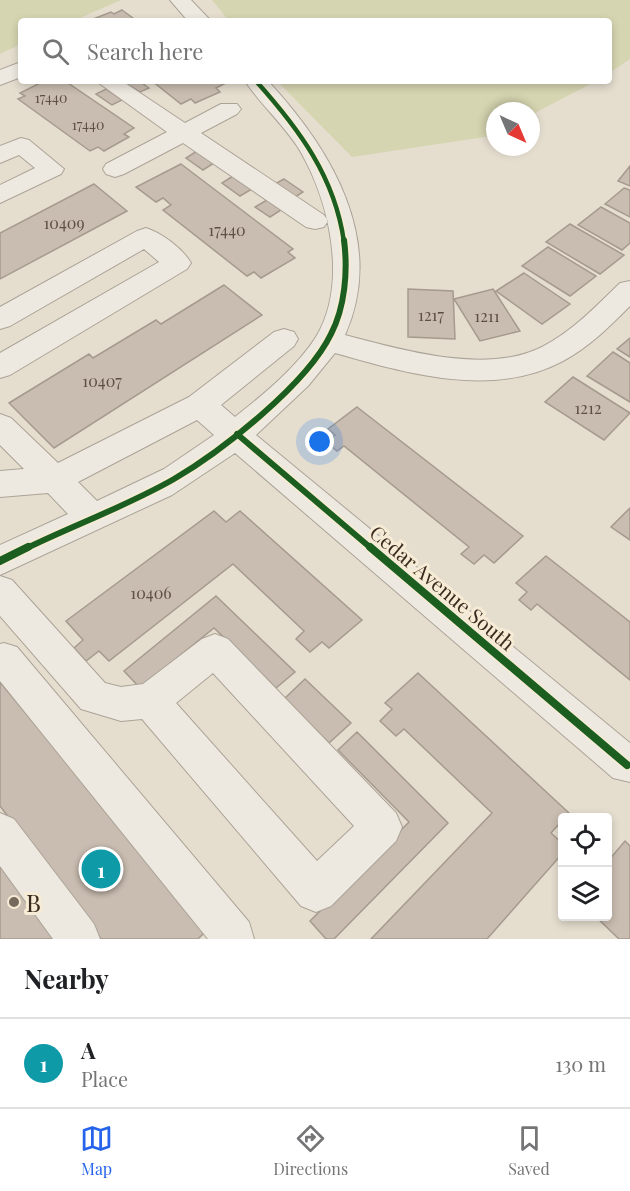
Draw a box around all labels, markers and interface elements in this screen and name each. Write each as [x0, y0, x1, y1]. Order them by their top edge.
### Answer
search box [18, 18, 612, 84]
icon: search [39, 35, 72, 68]
text: Search here [87, 36, 203, 66]
house number: 17440 [35, 88, 67, 107]
north arrow [486, 102, 540, 156]
house number: 17440 [72, 115, 104, 134]
house number: 10409 [43, 212, 85, 233]
house number: 17440 [208, 219, 246, 240]
house number: 1217 [418, 304, 444, 325]
house number: 1211 [474, 305, 500, 326]
house number: 10407 [82, 370, 122, 391]
house number: 1212 [574, 397, 602, 418]
your location [305, 427, 334, 456]
street label: Cedar Avenue South [365, 518, 521, 656]
house number: 10406 [130, 582, 172, 603]
map controls [558, 813, 612, 921]
button: locate [558, 813, 612, 867]
pin: 1 [82, 846, 120, 892]
button: layers [558, 867, 612, 921]
place label: B [26, 886, 41, 918]
marker: B [7, 895, 21, 909]
text: Nearby [24, 961, 109, 996]
text: A [81, 1035, 96, 1065]
text: 1 [40, 1050, 47, 1077]
text: 130 m [555, 1050, 606, 1077]
text: Place [81, 1065, 128, 1092]
tab: Map [80, 1122, 113, 1179]
tab: Directions [273, 1122, 348, 1179]
tab: Saved [508, 1122, 550, 1179]

